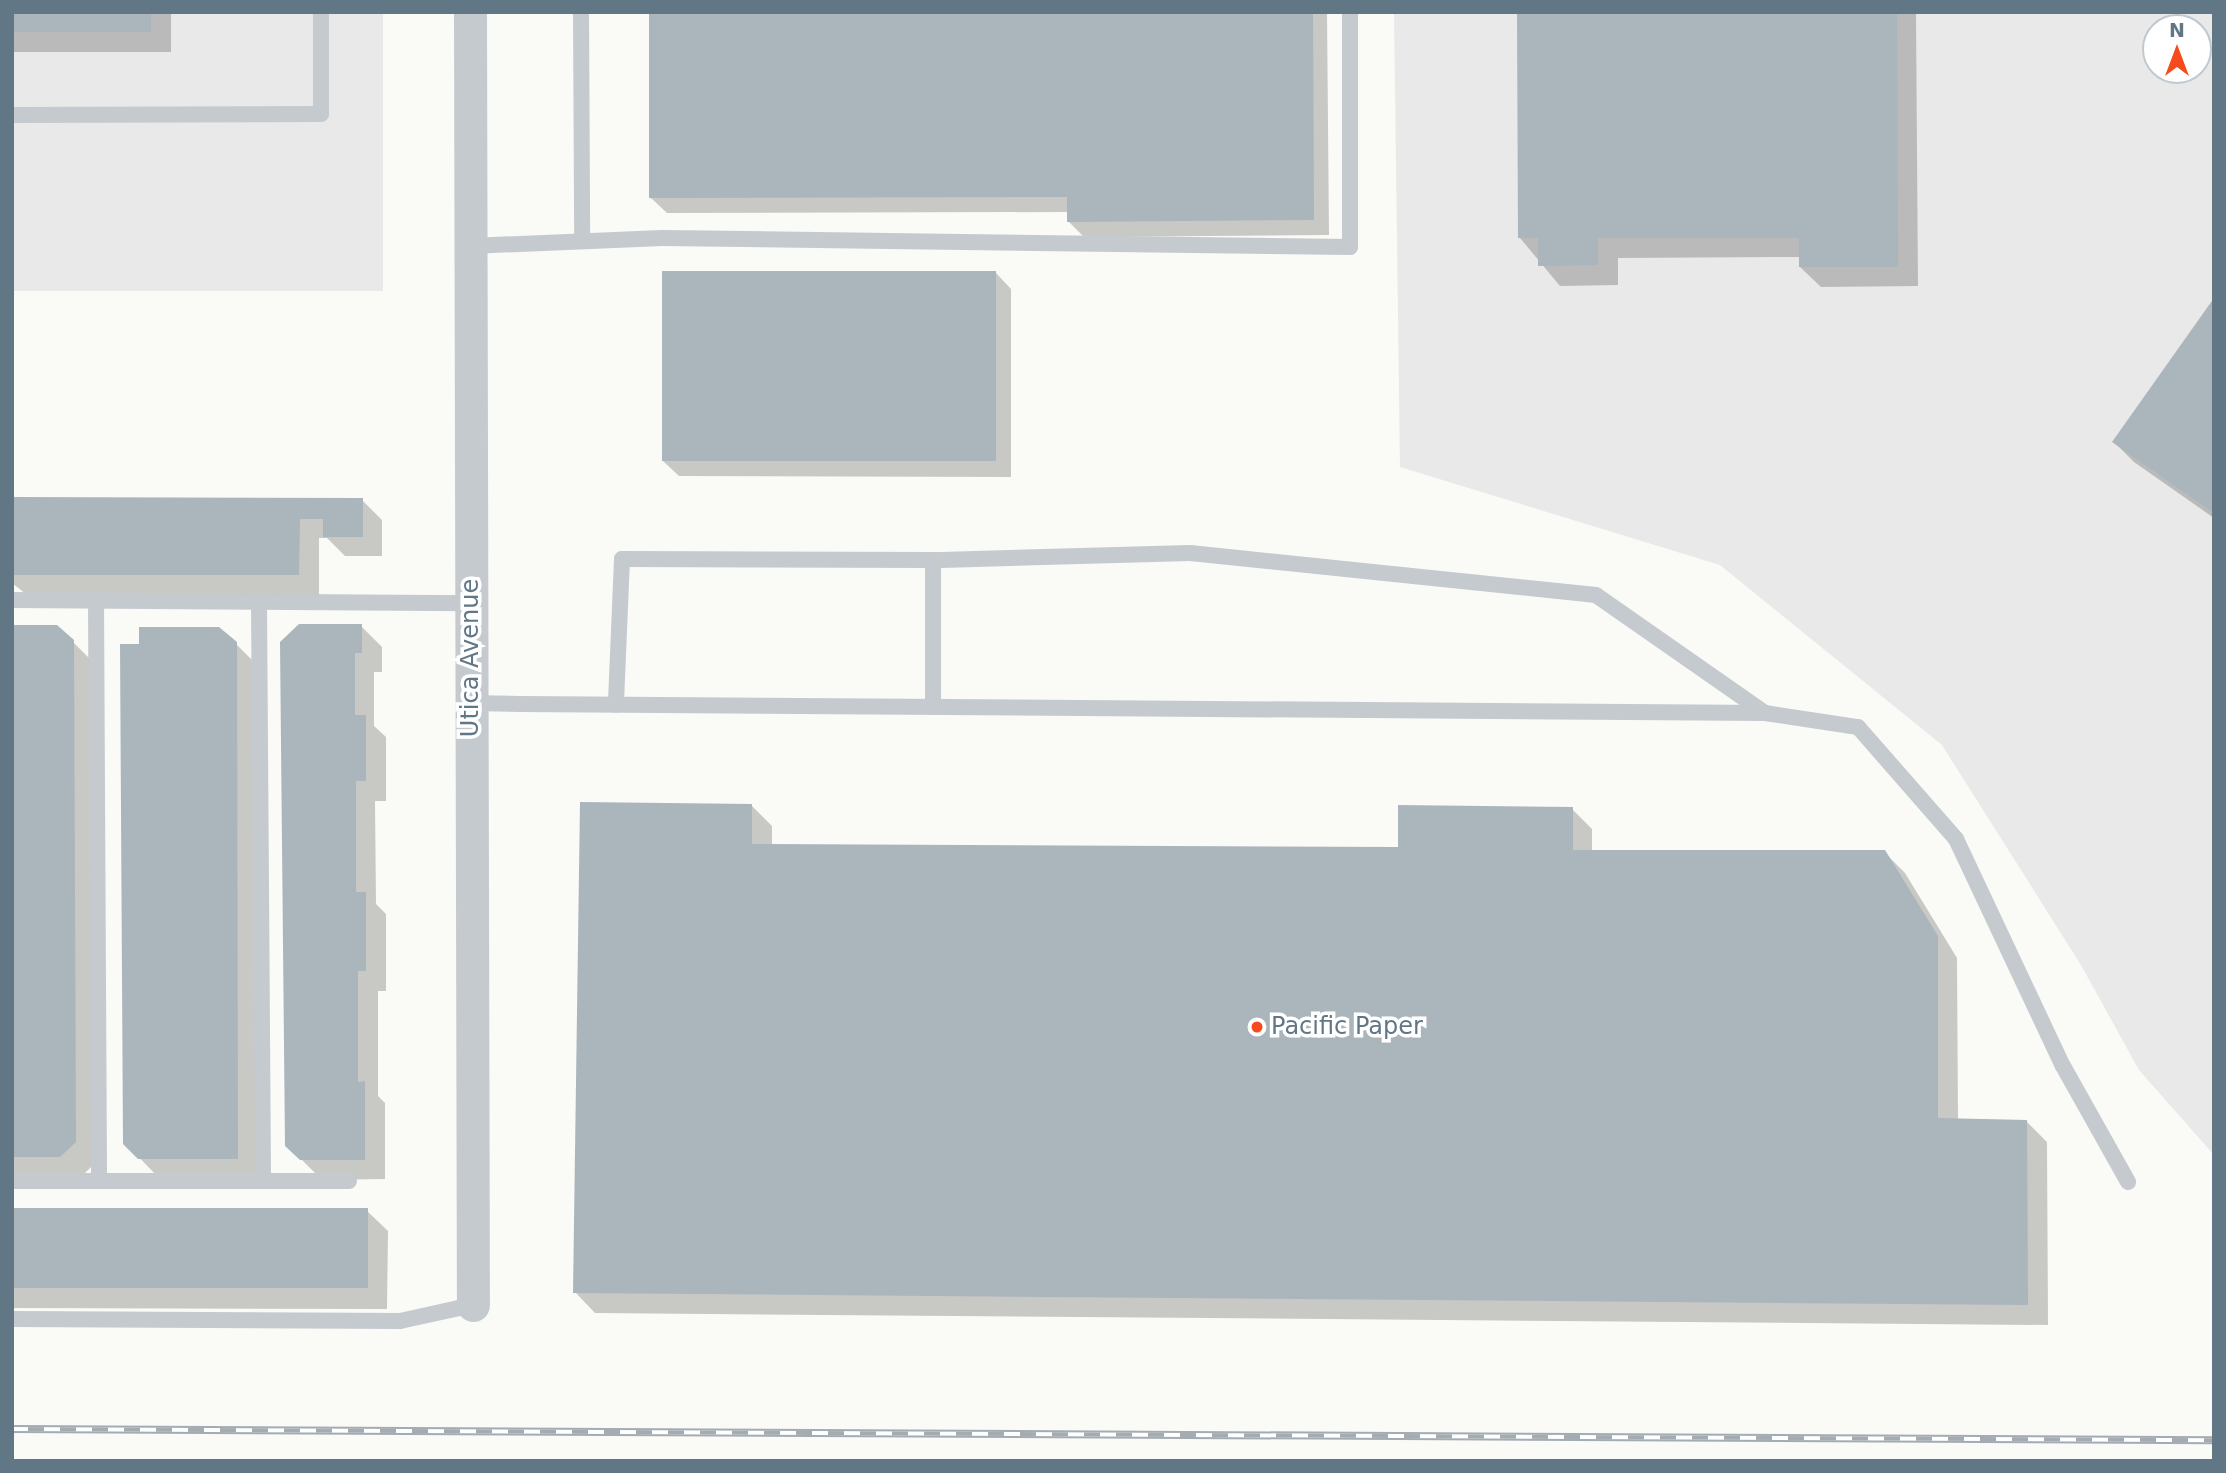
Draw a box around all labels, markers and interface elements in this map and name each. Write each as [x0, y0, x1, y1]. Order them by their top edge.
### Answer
north arrow [2142, 14, 2212, 84]
text: N [2169, 19, 2185, 41]
street label: Utica Avenue [457, 579, 485, 737]
place label: Pacific Paper [1271, 1013, 1423, 1041]
marker: Pacific Paper [1249, 1019, 1265, 1035]

